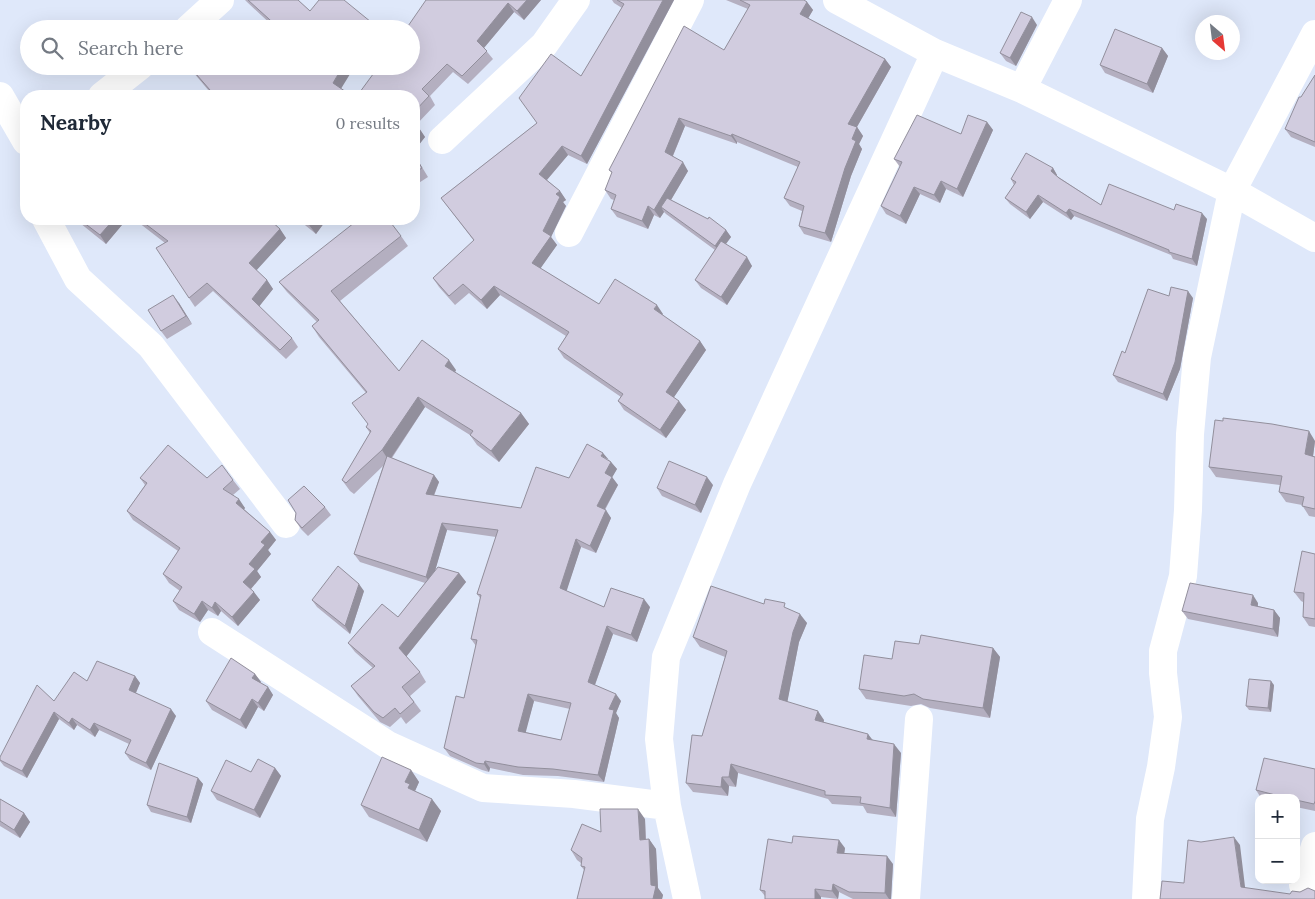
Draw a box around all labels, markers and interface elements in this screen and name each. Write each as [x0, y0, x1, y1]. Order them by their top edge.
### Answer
north arrow [1195, 15, 1240, 60]
search box [20, 20, 420, 75]
icon: search [38, 34, 66, 62]
text: Search here [78, 36, 184, 60]
text: Nearby [40, 109, 111, 136]
text: 0 results [335, 113, 400, 133]
map controls [1255, 794, 1300, 884]
button: + [1255, 794, 1300, 839]
button: − [1255, 839, 1300, 884]

